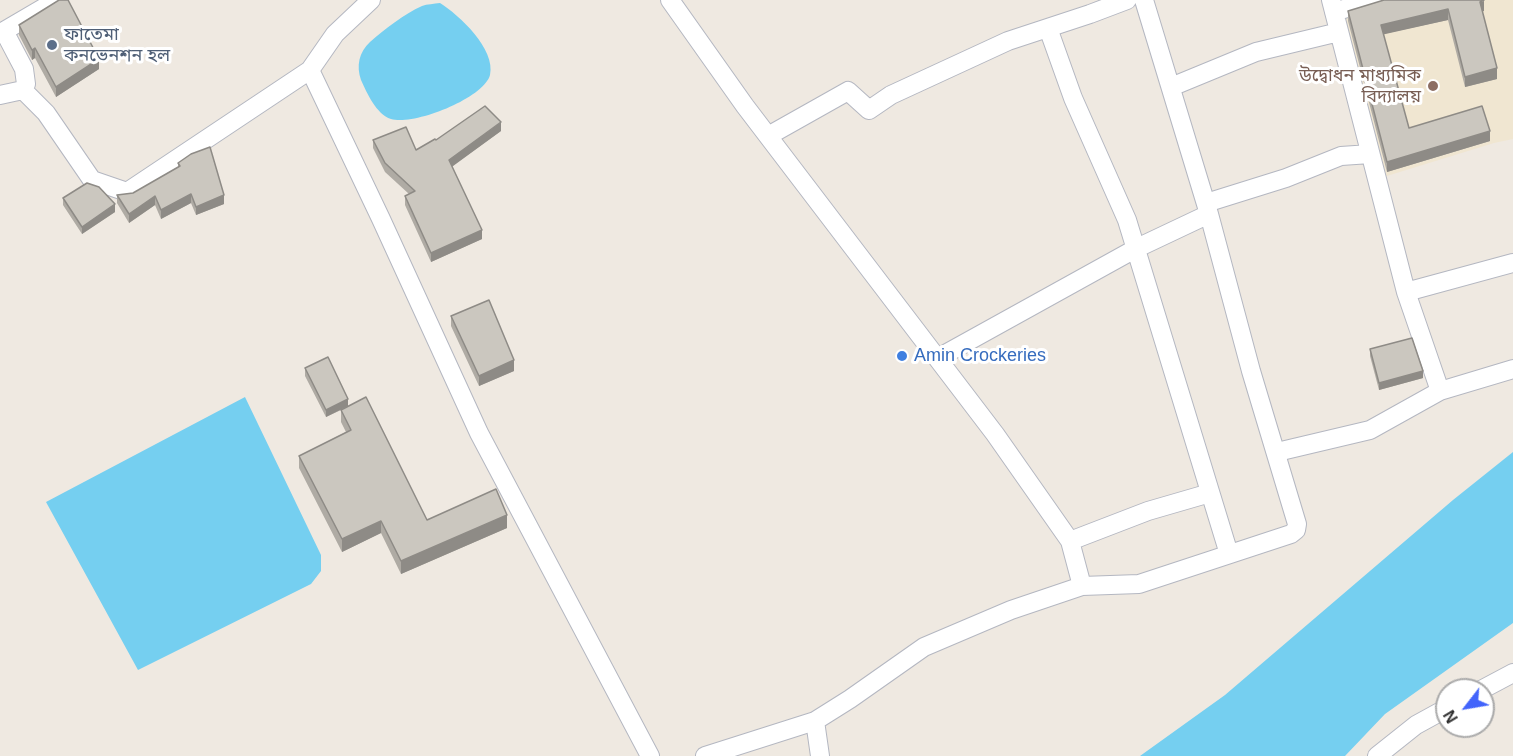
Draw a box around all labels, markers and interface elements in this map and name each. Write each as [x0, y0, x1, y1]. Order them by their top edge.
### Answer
place label: ফাতেমা কনভেনশন হল [64, 24, 170, 66]
marker: ফাতেমা কনভেনশন হল [45, 38, 59, 52]
place label: উদ্বোধন মাধ্যমিক বিদ্যালয় [1299, 65, 1421, 107]
marker: উদ্বোধন মাধ্যমিক বিদ্যালয় [1426, 79, 1440, 93]
place label: Amin Crockeries [914, 345, 1046, 367]
marker: Amin Crockeries [895, 349, 909, 363]
north arrow [1435, 678, 1495, 738]
text: N [1441, 707, 1461, 726]

